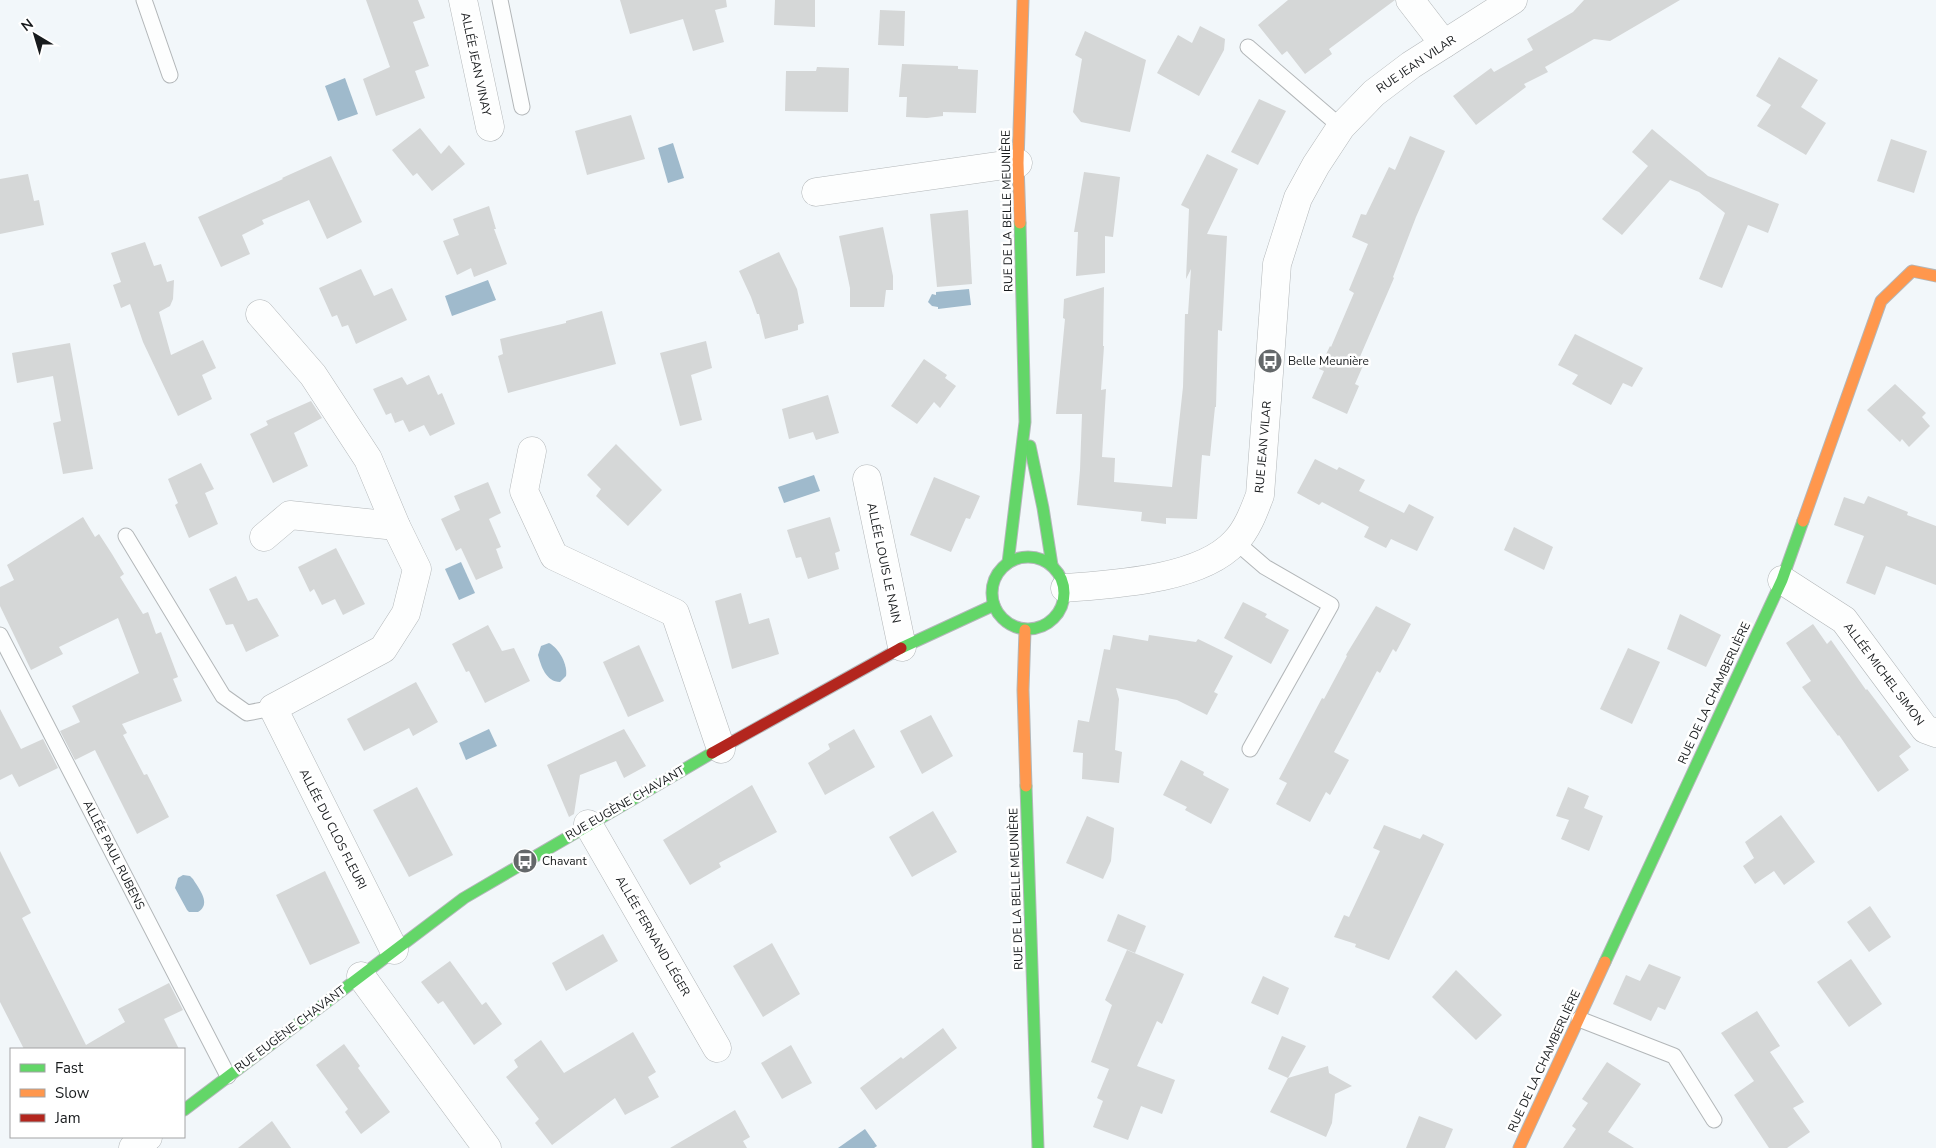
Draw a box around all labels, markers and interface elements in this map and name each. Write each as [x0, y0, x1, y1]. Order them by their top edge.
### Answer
north arrow [10, 10, 60, 60]
street label: ALLÉE JEAN VINAY [457, 11, 495, 118]
text: N [17, 14, 37, 36]
street label: RUE JEAN VILAR [1373, 31, 1459, 97]
street label: RUE DE LA BELLE MEUNIÈRE [998, 130, 1016, 292]
bus stop icon: Belle Meunière [1257, 348, 1283, 374]
place label: Belle Meunière [1288, 353, 1369, 369]
street label: RUE JEAN VILAR [1251, 400, 1275, 494]
street label: ALLÉE LOUIS LE NAIN [863, 501, 905, 625]
street label: RUE DE LA CHAMBERLIÈRE [1674, 619, 1754, 767]
street label: ALLÉE MICHEL SIMON [1840, 619, 1928, 729]
street label: RUE EUGÈNE CHAVANT [563, 762, 688, 844]
street label: ALLÉE DU CLOS FLEURI [296, 766, 370, 892]
street label: ALLÉE PAUL RUBENS [79, 798, 149, 912]
street label: RUE DE LA BELLE MEUNIÈRE [1005, 808, 1027, 970]
bus stop icon: Chavant [512, 848, 538, 874]
place label: Chavant [542, 853, 587, 869]
street label: ALLÉE FERNAND LÉGER [612, 873, 694, 999]
street label: RUE EUGÈNE CHAVANT [231, 982, 349, 1076]
street label: RUE DE LA CHAMBERLIÈRE [1504, 987, 1584, 1135]
legend [10, 1048, 185, 1138]
text: Fast [55, 1058, 84, 1078]
text: Slow [55, 1083, 90, 1103]
text: Jam [54, 1108, 81, 1128]

